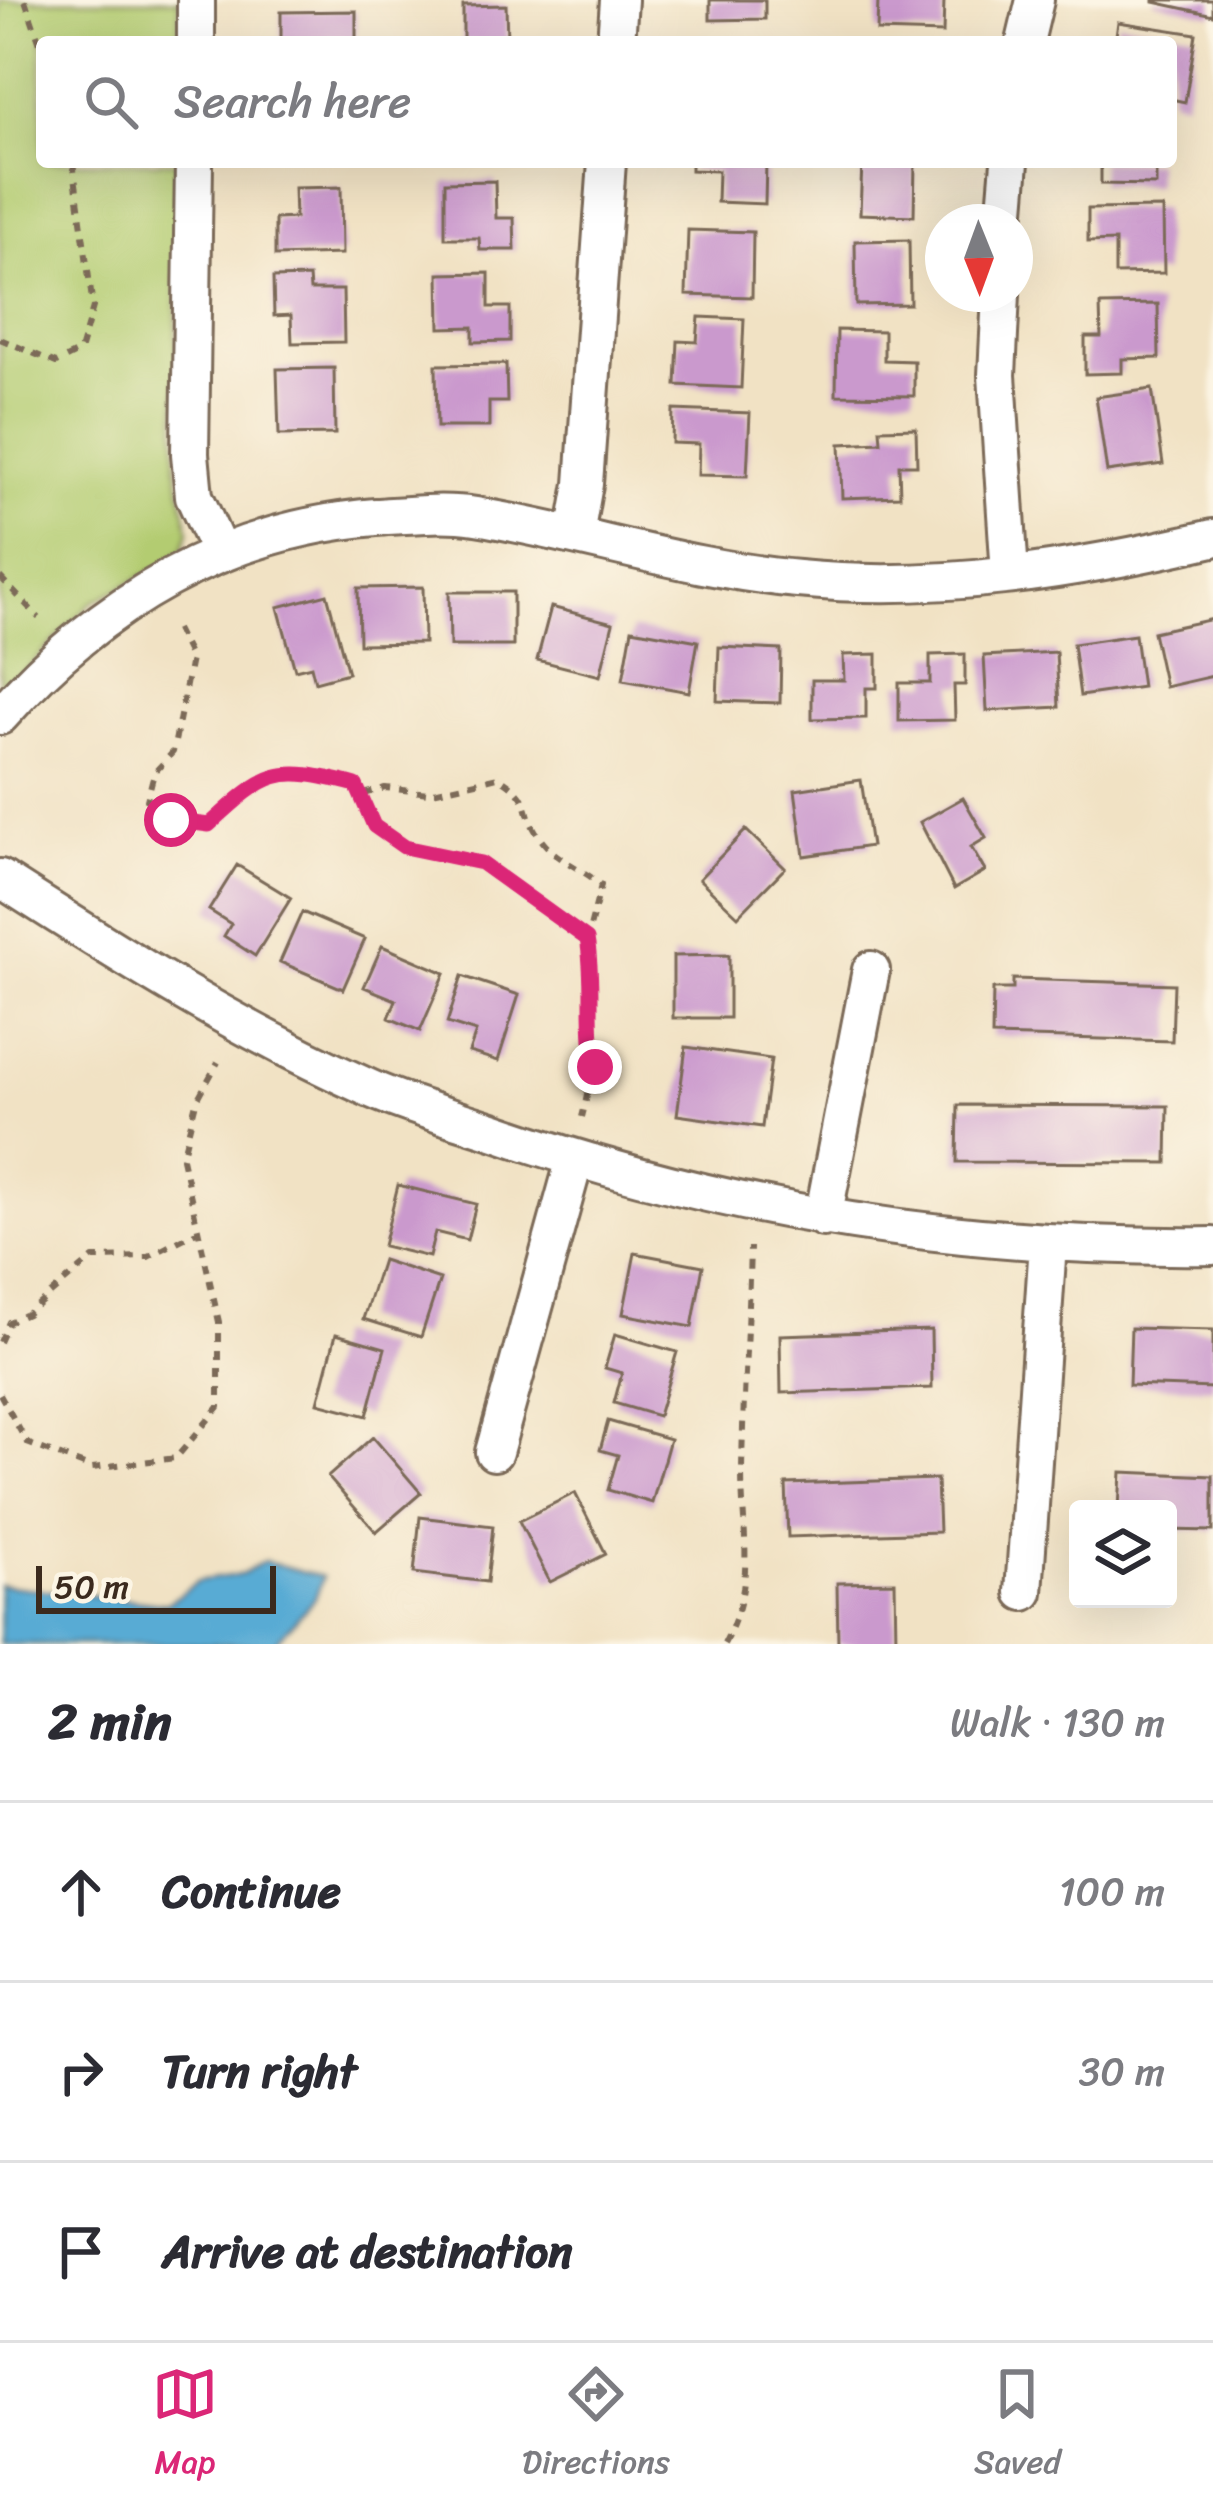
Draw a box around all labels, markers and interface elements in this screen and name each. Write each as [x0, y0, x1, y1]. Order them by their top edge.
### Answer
search box [36, 36, 1177, 168]
text: Search here [174, 62, 411, 142]
icon: search [78, 69, 144, 135]
north arrow [925, 204, 1033, 312]
route start [144, 793, 198, 847]
route end [568, 1040, 622, 1094]
map controls [1069, 1500, 1177, 1608]
button: layers [1069, 1500, 1177, 1608]
text: 50 m [54, 1558, 129, 1616]
scale bar [36, 1560, 276, 1613]
text: 2 min [48, 1677, 171, 1767]
text: Walk · 130 m [950, 1688, 1165, 1757]
text: Continue [162, 1852, 341, 1932]
text: 100 m [1059, 1857, 1165, 1926]
icon: ahead [48, 1859, 114, 1925]
text: Turn right [162, 2032, 357, 2112]
text: 30 m [1079, 2037, 1165, 2106]
icon: right [48, 2039, 114, 2105]
text: Arrive at destination [162, 2212, 572, 2292]
icon: arrive [48, 2219, 114, 2285]
tab: Map [152, 2361, 218, 2491]
tab: Directions [522, 2361, 670, 2491]
tab: Saved [974, 2361, 1061, 2491]

